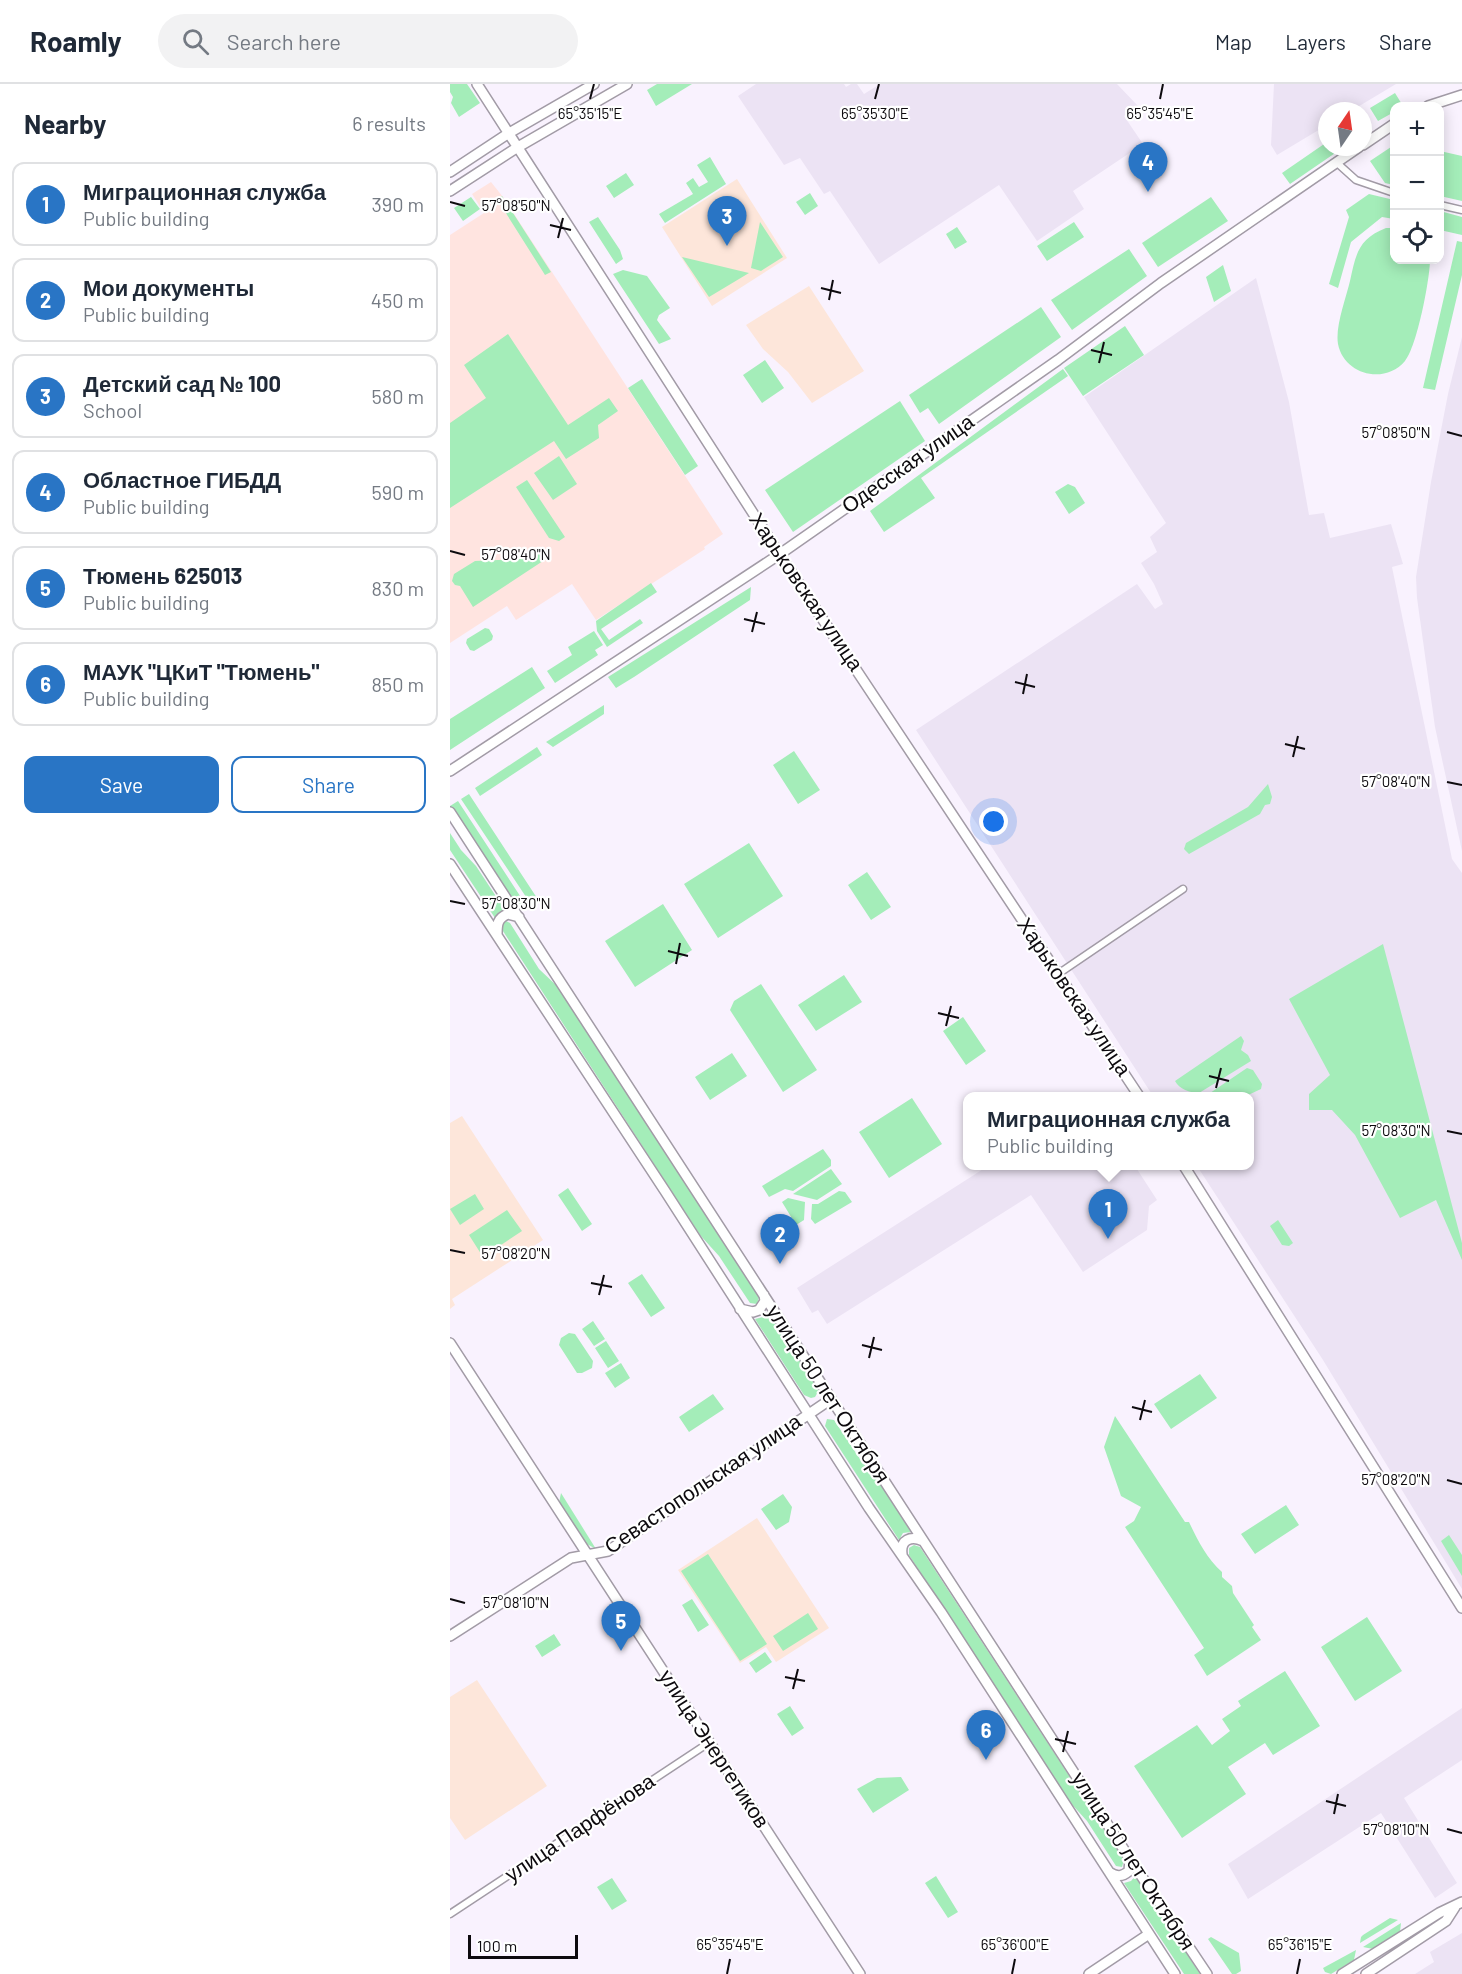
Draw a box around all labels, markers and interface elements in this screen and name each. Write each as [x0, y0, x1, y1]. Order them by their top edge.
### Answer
search box [158, 14, 578, 68]
text: Roamly [30, 24, 122, 58]
icon: search [179, 25, 212, 58]
text: Search here [227, 28, 341, 54]
text: Map [1215, 29, 1252, 54]
text: Layers [1285, 29, 1346, 54]
text: Share [1379, 29, 1432, 54]
north arrow [1318, 102, 1372, 156]
map controls [1390, 102, 1444, 264]
button: + [1390, 102, 1444, 156]
text: 65°35'15"E [558, 104, 622, 122]
text: 65°35'30"E [841, 104, 909, 122]
text: 65°35'45"E [1126, 104, 1194, 122]
text: Nearby [24, 108, 106, 139]
text: 6 results [352, 111, 426, 135]
pin: 4 [1128, 142, 1168, 192]
button: − [1390, 156, 1444, 210]
text: Миграционная служба [83, 178, 326, 204]
text: 1 [42, 192, 49, 216]
text: 390 m [371, 192, 424, 216]
text: 57°08'50"N [481, 196, 551, 214]
pin: 3 [708, 196, 746, 246]
text: Public building [83, 206, 209, 230]
button: locate [1390, 210, 1444, 264]
text: Мои документы [83, 274, 254, 300]
text: 2 [40, 288, 51, 312]
text: 450 m [371, 288, 424, 312]
text: Public building [83, 302, 209, 326]
text: Детский сад № 100 [83, 370, 281, 396]
text: 3 [40, 384, 51, 408]
text: 580 m [371, 384, 424, 408]
text: School [83, 398, 142, 422]
street label: Одесская улица [836, 408, 978, 518]
text: 57°08'50"N [1361, 423, 1431, 441]
text: Областное ГИБДД [83, 466, 281, 492]
text: 4 [39, 480, 52, 504]
text: 590 m [371, 480, 424, 504]
text: Public building [83, 494, 209, 518]
street label: Харьковская улица [745, 507, 870, 675]
text: 57°08'40"N [481, 545, 551, 563]
text: Тюмень 625013 [83, 562, 242, 588]
text: 5 [40, 576, 51, 600]
text: 830 m [371, 576, 424, 600]
text: Public building [83, 590, 209, 614]
text: МАУК "ЦКиТ "Тюмень" [83, 658, 319, 684]
text: 6 [40, 672, 51, 696]
text: 850 m [371, 672, 424, 696]
text: Public building [83, 686, 209, 710]
button: Save [24, 756, 219, 813]
button: Share [231, 756, 426, 813]
text: 57°08'40"N [1361, 772, 1431, 790]
your location [979, 807, 1008, 836]
text: 57°08'30"N [481, 894, 551, 912]
street label: Харьковская улица [1013, 912, 1138, 1080]
popup [963, 1092, 1254, 1170]
text: Миграционная служба [987, 1105, 1230, 1131]
text: 57°08'30"N [1361, 1121, 1431, 1139]
text: Public building [987, 1133, 1113, 1157]
pin: 1 [1088, 1190, 1128, 1239]
pin: 2 [760, 1214, 800, 1264]
text: 57°08'20"N [481, 1244, 551, 1262]
street label: улица 50 лет Октября [762, 1299, 896, 1487]
street label: Севастопольская улица [599, 1407, 806, 1558]
text: 57°08'20"N [1361, 1470, 1431, 1488]
text: 57°08'10"N [483, 1593, 549, 1611]
pin: 5 [602, 1602, 640, 1651]
street label: улица Энергетиков [655, 1664, 776, 1832]
pin: 6 [966, 1710, 1006, 1760]
street label: улица 50 лет Октября [1067, 1766, 1201, 1954]
street label: улица Парфёнова [500, 1767, 659, 1886]
text: 57°08'10"N [1363, 1820, 1429, 1838]
scale bar [468, 1932, 578, 1960]
text: 65°35'45"E [696, 1935, 764, 1953]
text: 65°36'00"E [981, 1935, 1049, 1953]
text: 65°36'15"E [1268, 1935, 1332, 1953]
text: 100 m [477, 1936, 517, 1955]

